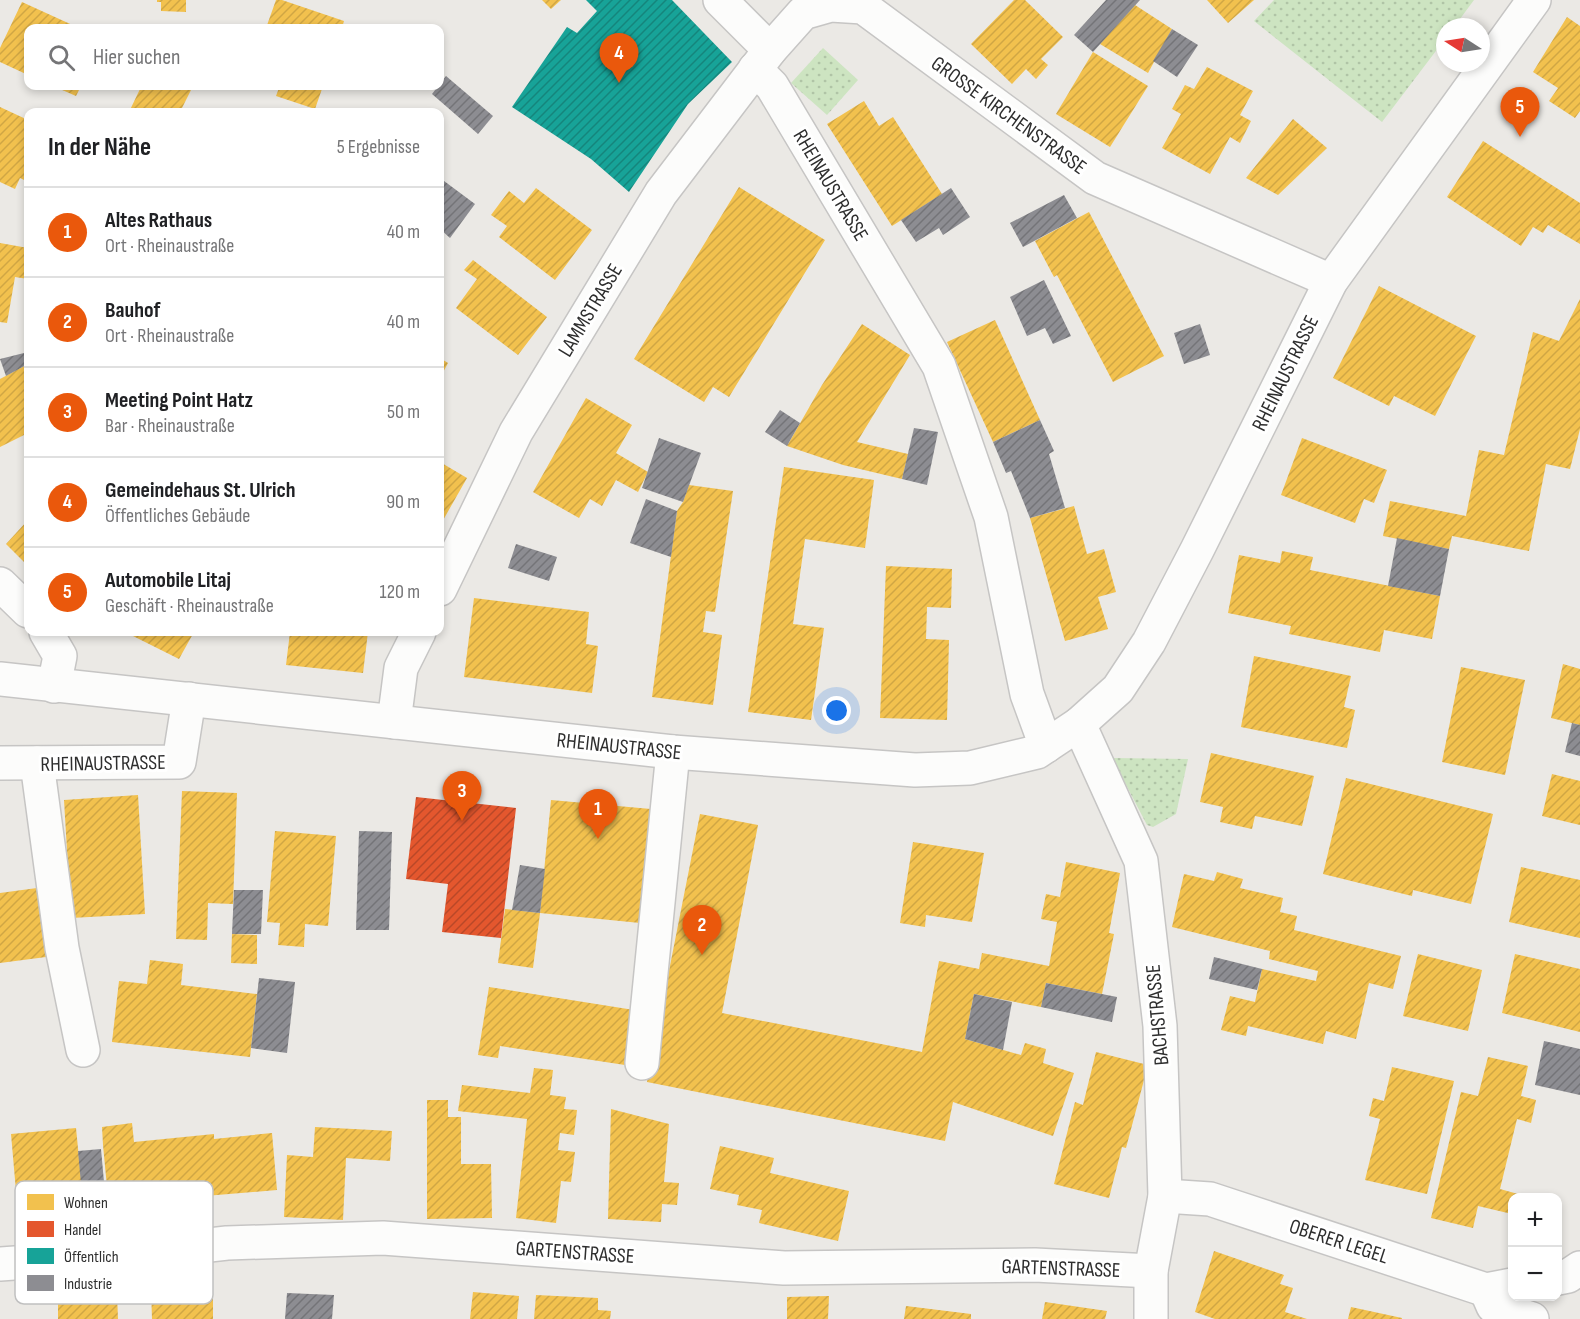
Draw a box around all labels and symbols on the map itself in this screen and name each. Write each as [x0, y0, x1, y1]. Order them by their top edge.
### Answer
north arrow [1436, 18, 1490, 72]
pin: 4 [600, 34, 638, 83]
street label: GROSSE KIRCHENSTRASSE [926, 51, 1091, 180]
pin: 5 [1500, 88, 1540, 137]
street label: RHEINAUSTRASSE [788, 125, 874, 245]
street label: LAMMSTRASSE [553, 259, 628, 361]
street label: RHEINAUSTRASSE [1247, 311, 1324, 435]
your location [822, 696, 851, 725]
street label: RHEINAUSTRASSE [555, 728, 683, 765]
street label: RHEINAUSTRASSE [40, 750, 166, 777]
pin: 3 [442, 772, 482, 821]
pin: 1 [578, 790, 618, 839]
pin: 2 [682, 906, 722, 955]
street label: BACHSTRASSE [1141, 963, 1174, 1066]
legend [15, 1181, 213, 1304]
text: Wohnen [64, 1194, 108, 1213]
street label: OBERER LEGEL [1286, 1214, 1392, 1269]
text: Handel [64, 1221, 101, 1240]
street label: GARTENSTRASSE [515, 1236, 635, 1269]
text: Öffentlich [64, 1248, 119, 1267]
street label: GARTENSTRASSE [1001, 1254, 1121, 1283]
text: Industrie [64, 1275, 112, 1294]

